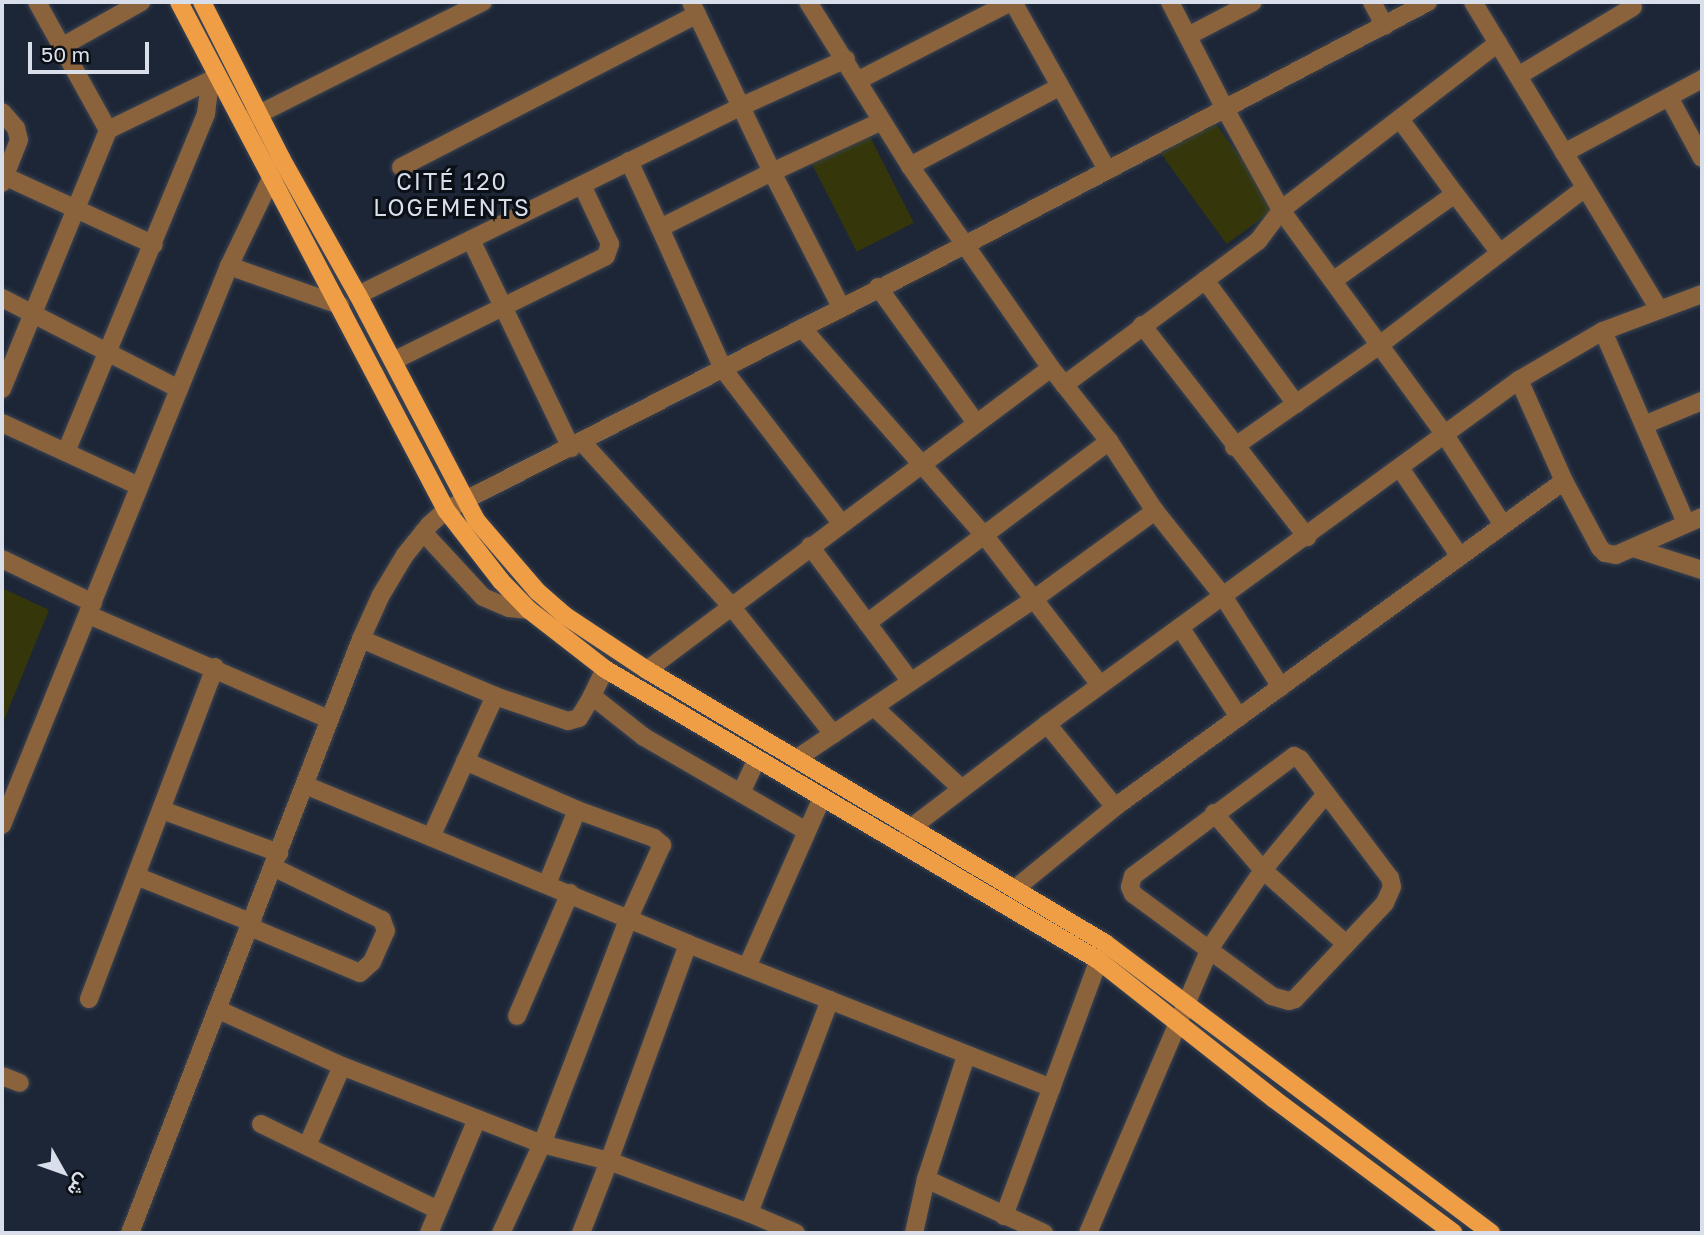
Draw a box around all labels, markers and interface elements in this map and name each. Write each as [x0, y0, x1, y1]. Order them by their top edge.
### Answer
scale bar [32, 28, 152, 72]
text: 50 m [41, 41, 90, 67]
district label: CITÉ 120 LOGEMENTS [374, 167, 530, 221]
north arrow [28, 1137, 98, 1207]
text: ش [63, 1170, 96, 1202]

